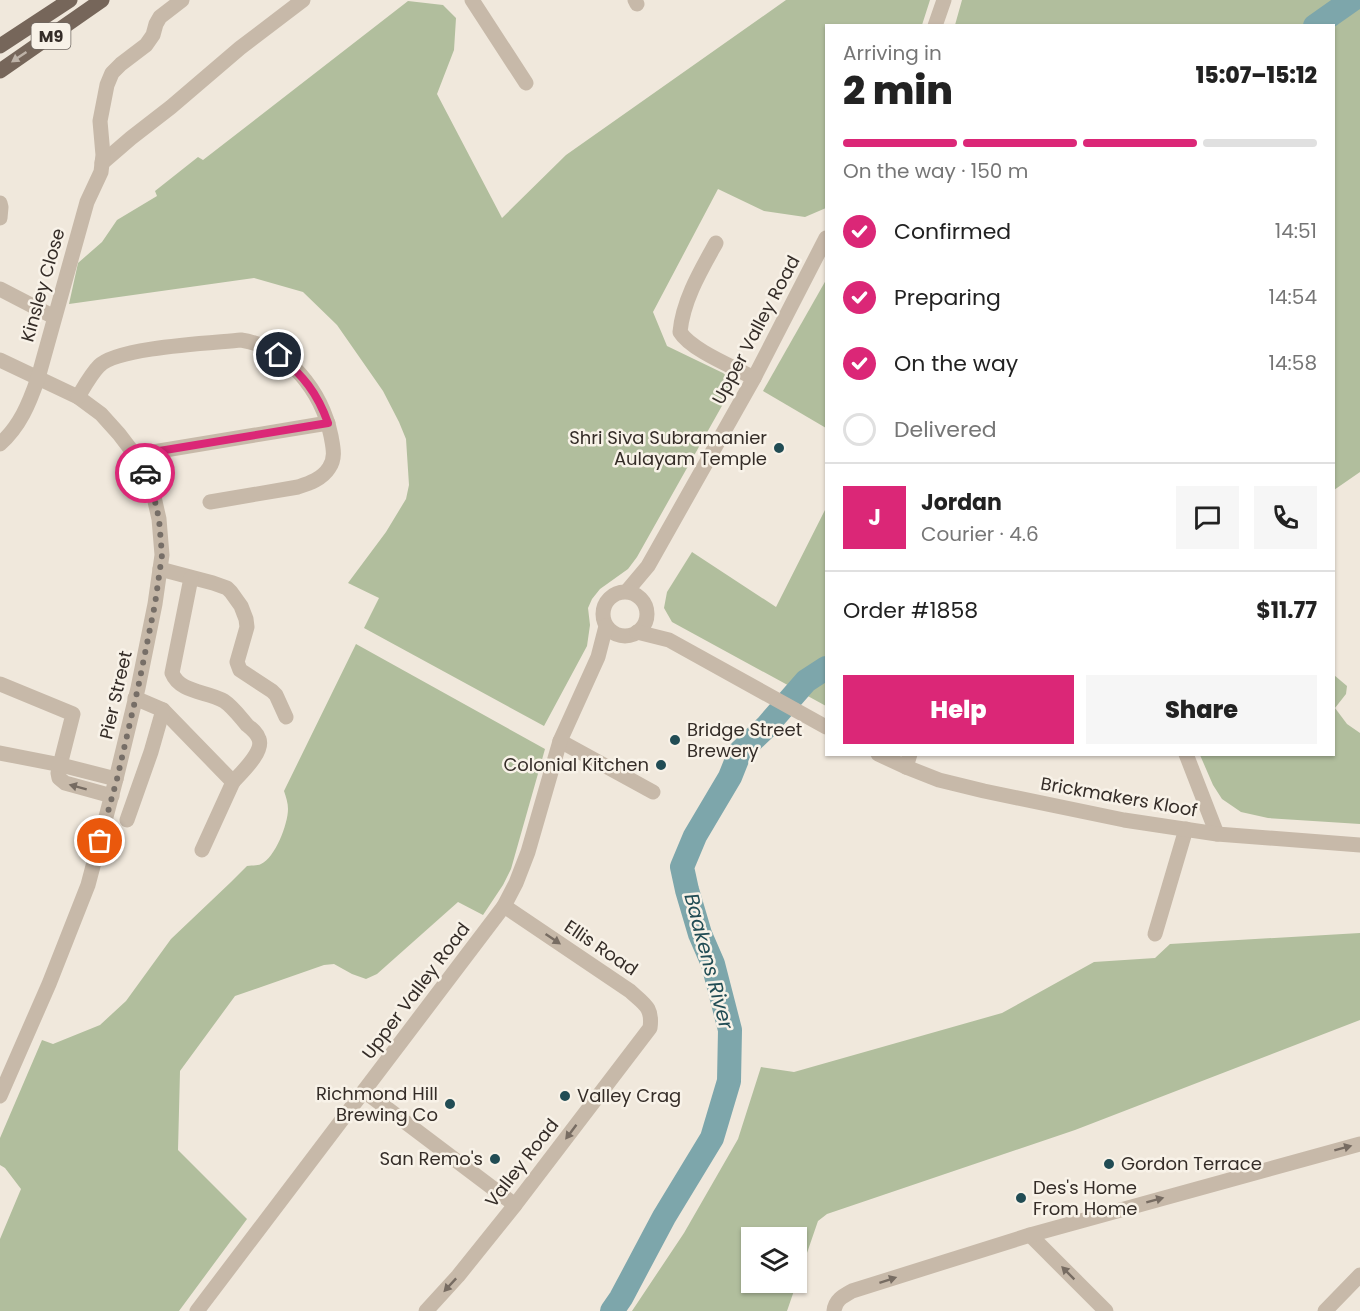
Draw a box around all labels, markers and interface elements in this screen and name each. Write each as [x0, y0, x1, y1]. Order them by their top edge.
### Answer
road number: M9 [32, 23, 70, 49]
text: Arriving in [843, 39, 942, 67]
one-way arrow [12, 51, 28, 63]
text: 15:07–15:12 [1196, 60, 1317, 91]
text: 2 min [843, 63, 953, 118]
text: On the way · 150 m [843, 157, 1028, 185]
icon: check [843, 215, 876, 248]
text: Confirmed [894, 216, 1011, 247]
text: 14:51 [1275, 217, 1317, 245]
street label: Kinsley Close [14, 225, 71, 345]
street label: Upper Valley Road [706, 251, 805, 409]
icon: check [843, 281, 876, 314]
text: Preparing [894, 282, 1001, 313]
text: 14:54 [1269, 283, 1317, 311]
pin [253, 329, 304, 380]
icon: home [262, 338, 295, 371]
icon: check [843, 347, 876, 380]
text: On the way [894, 348, 1018, 379]
text: 14:58 [1269, 349, 1317, 377]
text: Delivered [894, 414, 997, 445]
place label: Shri Siva Subramanier Aulayam Temple [569, 425, 767, 471]
marker: Shri Siva Subramanier Aulayam Temple [772, 441, 786, 455]
courier [115, 443, 175, 503]
icon: car [129, 457, 162, 490]
button: chat [1176, 486, 1239, 549]
button: phone [1254, 486, 1317, 549]
text: Jordan [921, 487, 1002, 518]
text: J [868, 502, 881, 533]
text: Courier · 4.6 [921, 520, 1039, 548]
text: Order #1858 [843, 595, 978, 626]
text: $11.77 [1256, 595, 1317, 626]
street label: Pier Street [93, 648, 138, 742]
button: Help [843, 675, 1074, 744]
button: Share [1086, 675, 1317, 744]
place label: Bridge Street Brewery [687, 717, 802, 763]
marker: Bridge Street Brewery [668, 733, 682, 747]
place label: Colonial Kitchen [503, 752, 649, 777]
marker: Colonial Kitchen [654, 758, 668, 772]
street label: Brickmakers Kloof [1039, 770, 1199, 823]
one-way arrow [69, 782, 87, 791]
pin [74, 815, 125, 866]
icon: bag [83, 824, 116, 857]
water label: Baakens River [677, 890, 741, 1032]
street label: Ellis Road [560, 914, 643, 981]
street label: Upper Valley Road [356, 917, 475, 1064]
one-way arrow [545, 933, 561, 944]
place label: Richmond Hill Brewing Co [316, 1081, 438, 1127]
place label: Valley Crag [577, 1083, 681, 1108]
marker: Valley Crag [558, 1089, 572, 1103]
marker: Richmond Hill Brewing Co [443, 1097, 457, 1111]
street label: Valley Road [479, 1113, 564, 1212]
one-way arrow [565, 1124, 577, 1140]
one-way arrow [1334, 1143, 1352, 1153]
place label: San Remo's [380, 1146, 483, 1171]
place label: Gordon Terrace [1121, 1151, 1262, 1176]
marker: San Remo's [488, 1152, 502, 1166]
marker: Gordon Terrace [1102, 1157, 1116, 1171]
place label: Des's Home From Home [1033, 1175, 1137, 1221]
marker: Des's Home From Home [1014, 1191, 1028, 1205]
one-way arrow [1146, 1195, 1164, 1204]
map controls [741, 1227, 807, 1293]
button: layers [741, 1227, 807, 1293]
one-way arrow [1062, 1266, 1076, 1280]
one-way arrow [879, 1274, 897, 1284]
one-way arrow [444, 1277, 457, 1292]

